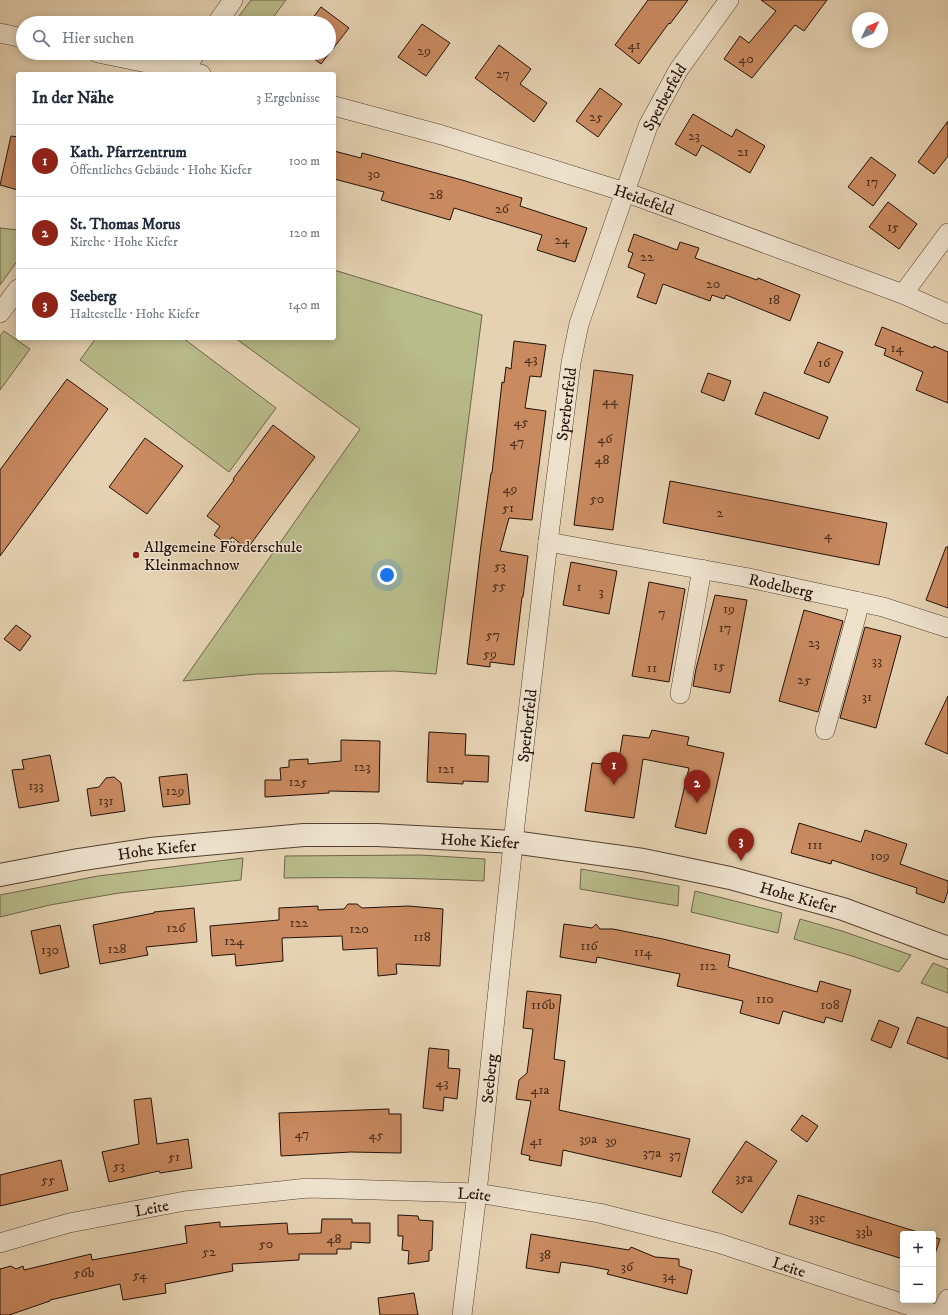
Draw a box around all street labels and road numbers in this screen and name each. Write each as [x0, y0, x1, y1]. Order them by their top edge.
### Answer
street label: Sperberfeld [638, 60, 691, 134]
street label: Heidefeld [611, 180, 677, 220]
street label: Sperberfeld [552, 366, 581, 442]
street label: Rodelberg [747, 569, 815, 603]
street label: Sperberfeld [513, 688, 542, 763]
street label: Hohe Kiefer [440, 829, 521, 854]
street label: Hohe Kiefer [116, 836, 197, 865]
street label: Hohe Kiefer [757, 878, 839, 918]
street label: Seeberg [477, 1053, 502, 1104]
street label: Leite [457, 1183, 493, 1206]
street label: Leite [133, 1195, 171, 1221]
street label: Leite [770, 1252, 809, 1282]

